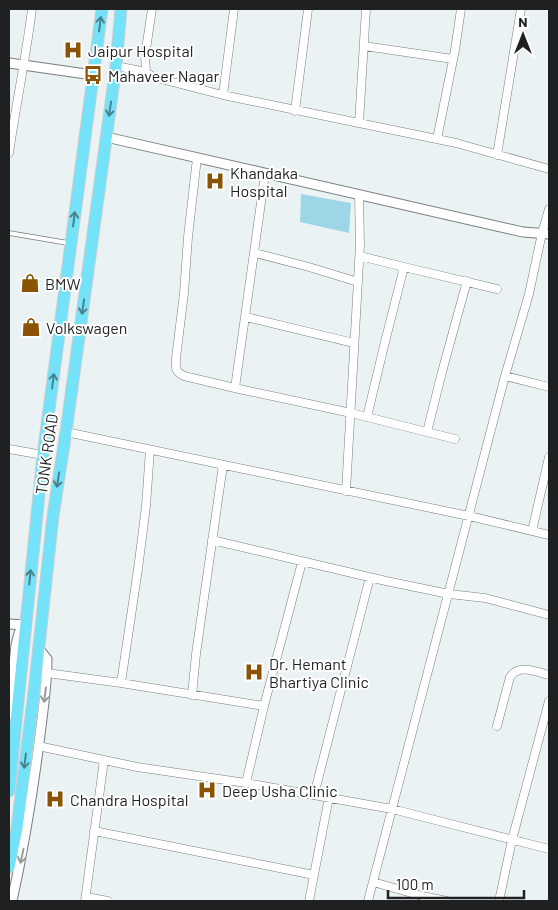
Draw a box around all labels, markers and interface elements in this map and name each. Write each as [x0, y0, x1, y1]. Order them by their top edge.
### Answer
north arrow [498, 10, 548, 60]
text: N [518, 13, 528, 30]
one-way arrow [95, 16, 105, 32]
hospital icon: Jaipur Hospital [62, 39, 84, 61]
place label: Jaipur Hospital [88, 41, 193, 60]
bus stop icon: Mahaveer Nagar [82, 64, 104, 86]
place label: Mahaveer Nagar [108, 66, 219, 85]
one-way arrow [105, 101, 115, 117]
place label: Khandaka Hospital [230, 163, 298, 200]
hospital icon: Khandaka Hospital [204, 170, 226, 192]
one-way arrow [69, 212, 79, 228]
shop icon: BMW [19, 272, 41, 294]
place label: BMW [45, 274, 81, 293]
one-way arrow [78, 298, 88, 314]
shop icon: Volkswagen [20, 316, 42, 338]
place label: Volkswagen [46, 318, 127, 337]
one-way arrow [48, 373, 58, 389]
street label: TONK ROAD [31, 412, 61, 496]
one-way arrow [53, 472, 63, 488]
one-way arrow [26, 569, 35, 585]
place label: Dr. Hemant Bhartiya Clinic [269, 654, 369, 691]
hospital icon: Dr. Hemant Bhartiya Clinic [243, 661, 265, 683]
one-way arrow [40, 686, 50, 702]
one-way arrow [20, 753, 30, 769]
hospital icon: Deep Usha Clinic [196, 779, 218, 801]
place label: Deep Usha Clinic [222, 781, 338, 800]
hospital icon: Chandra Hospital [44, 788, 66, 810]
place label: Chandra Hospital [70, 790, 188, 809]
one-way arrow [16, 847, 26, 863]
scale bar [388, 868, 524, 900]
text: 100 m [396, 875, 434, 893]

